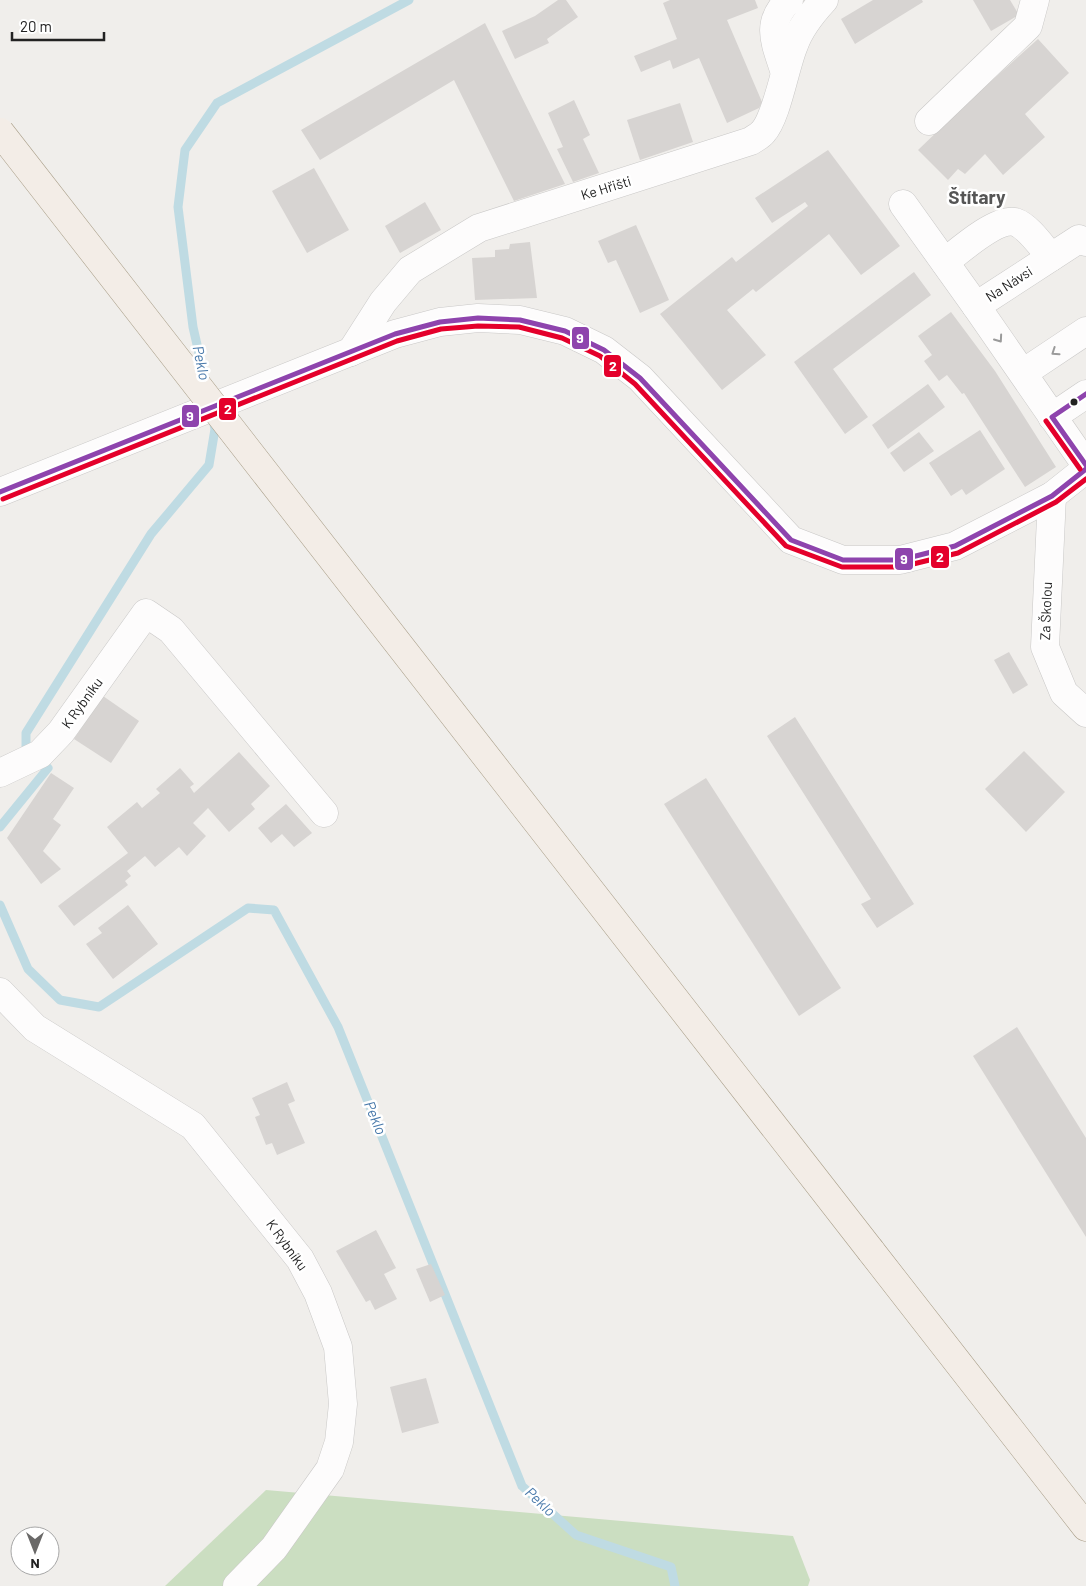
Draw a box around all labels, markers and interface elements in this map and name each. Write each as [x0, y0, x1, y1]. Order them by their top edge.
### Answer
scale bar [12, 10, 105, 42]
text: 20 m [20, 17, 52, 35]
street label: Ke Hřišti [579, 172, 633, 203]
district label: Štítary [948, 185, 1006, 208]
street label: Na Návsi [982, 262, 1035, 305]
line badge: 9 [571, 326, 590, 350]
text: 9 [576, 329, 584, 346]
one-way arrow [993, 333, 1002, 343]
water label: Peklo [190, 344, 214, 382]
one-way arrow [1051, 346, 1060, 355]
line badge: 2 [603, 354, 622, 378]
text: 2 [609, 357, 617, 374]
line badge: 2 [218, 397, 237, 421]
unlabelled marker [1069, 397, 1079, 407]
text: 2 [224, 400, 232, 417]
line badge: 9 [181, 404, 200, 428]
text: 9 [186, 407, 194, 424]
line badge: 2 [930, 545, 950, 569]
line badge: 9 [894, 547, 914, 571]
text: 2 [936, 548, 944, 565]
text: 9 [900, 550, 908, 567]
street label: Za Školou [1036, 581, 1055, 641]
street label: K Rybníku [57, 674, 106, 732]
water label: Peklo [361, 1098, 391, 1137]
street label: K Rybníku [263, 1216, 312, 1274]
water label: Peklo [522, 1483, 560, 1520]
north arrow [10, 1526, 60, 1576]
text: N [30, 1556, 40, 1573]

